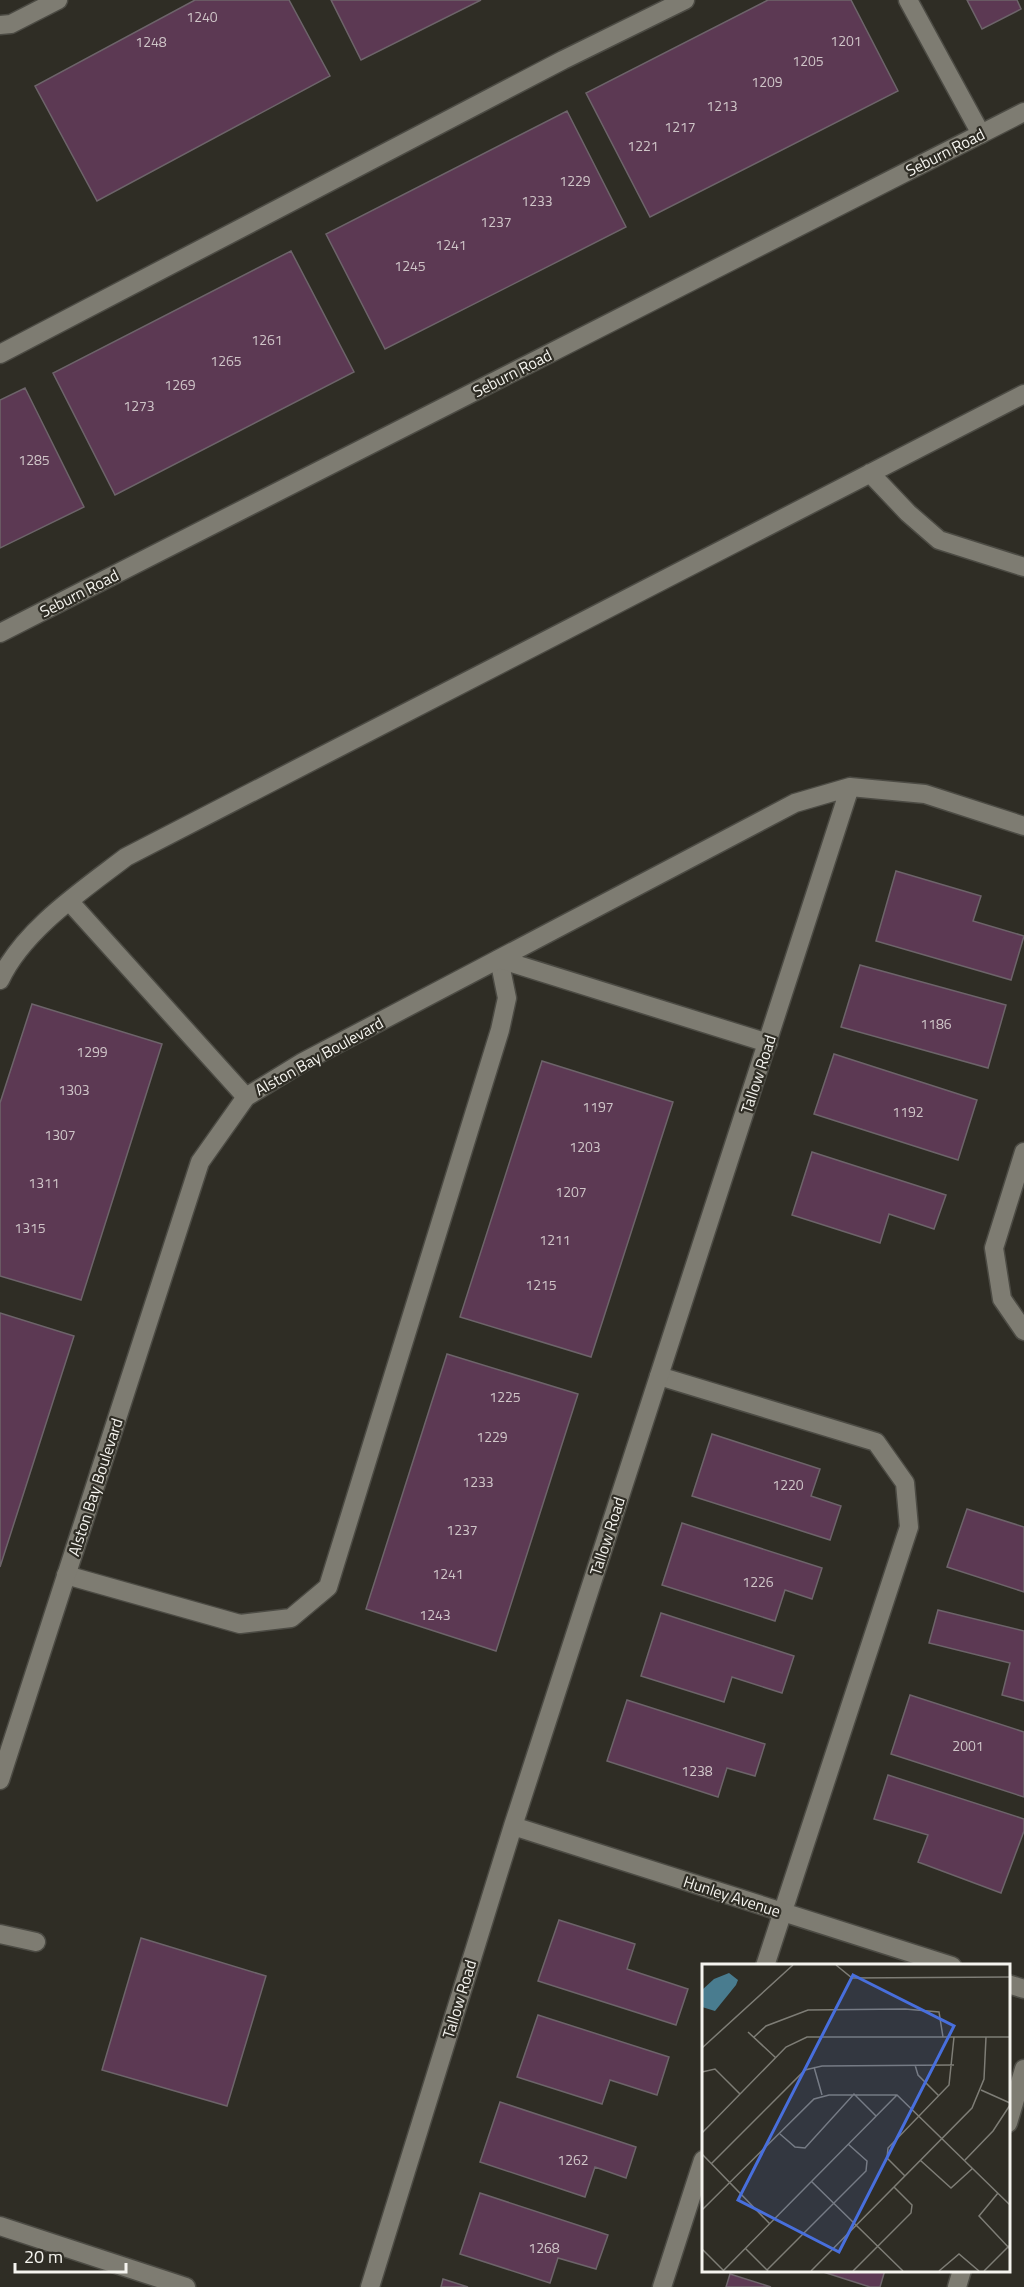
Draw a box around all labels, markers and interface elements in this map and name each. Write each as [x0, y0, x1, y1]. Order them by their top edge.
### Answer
house number: 1240 [186, 6, 218, 27]
house number: 1201 [830, 30, 862, 51]
house number: 1248 [135, 31, 167, 52]
house number: 1205 [792, 50, 824, 71]
house number: 1209 [751, 71, 783, 92]
house number: 1213 [706, 95, 738, 116]
house number: 1217 [664, 116, 696, 137]
street label: Seburn Road [901, 122, 989, 182]
house number: 1221 [627, 135, 659, 156]
house number: 1229 [559, 170, 591, 191]
house number: 1233 [521, 190, 553, 211]
house number: 1237 [480, 211, 512, 232]
house number: 1241 [435, 234, 467, 255]
house number: 1245 [394, 255, 426, 276]
house number: 1261 [251, 329, 283, 350]
street label: Seburn Road [468, 343, 556, 403]
house number: 1265 [210, 350, 242, 371]
house number: 1269 [164, 374, 196, 395]
house number: 1273 [123, 395, 155, 416]
house number: 1285 [18, 449, 50, 470]
street label: Seburn Road [35, 563, 123, 623]
street label: Alston Bay Boulevard [250, 1011, 388, 1101]
house number: 1186 [920, 1013, 952, 1034]
street label: Tallow Road [734, 1032, 782, 1116]
house number: 1299 [76, 1041, 108, 1062]
house number: 1303 [58, 1079, 90, 1100]
house number: 1197 [582, 1096, 614, 1117]
house number: 1192 [892, 1101, 924, 1122]
house number: 1307 [44, 1124, 76, 1145]
house number: 1203 [569, 1136, 601, 1157]
house number: 1311 [28, 1172, 60, 1193]
house number: 1207 [555, 1181, 587, 1202]
house number: 1315 [14, 1217, 46, 1238]
house number: 1211 [539, 1229, 571, 1250]
house number: 1215 [525, 1274, 557, 1295]
house number: 1225 [489, 1386, 521, 1407]
street label: Alston Bay Boulevard [61, 1415, 129, 1559]
house number: 1229 [476, 1426, 508, 1447]
house number: 1233 [462, 1471, 494, 1492]
house number: 1220 [772, 1474, 804, 1495]
street label: Tallow Road [583, 1494, 631, 1578]
house number: 1237 [446, 1519, 478, 1540]
house number: 1241 [432, 1563, 464, 1584]
house number: 1226 [742, 1571, 774, 1592]
house number: 1243 [419, 1604, 451, 1625]
house number: 2001 [952, 1735, 984, 1756]
house number: 1238 [681, 1760, 713, 1781]
street label: Hunley Avenue [680, 1869, 784, 1923]
street label: Tallow Road [436, 1957, 482, 2041]
inset map [702, 1964, 1009, 2272]
house number: 1262 [557, 2149, 589, 2170]
scale bar [15, 2236, 126, 2274]
house number: 1268 [528, 2237, 560, 2258]
text: 20 m [24, 2243, 63, 2270]

